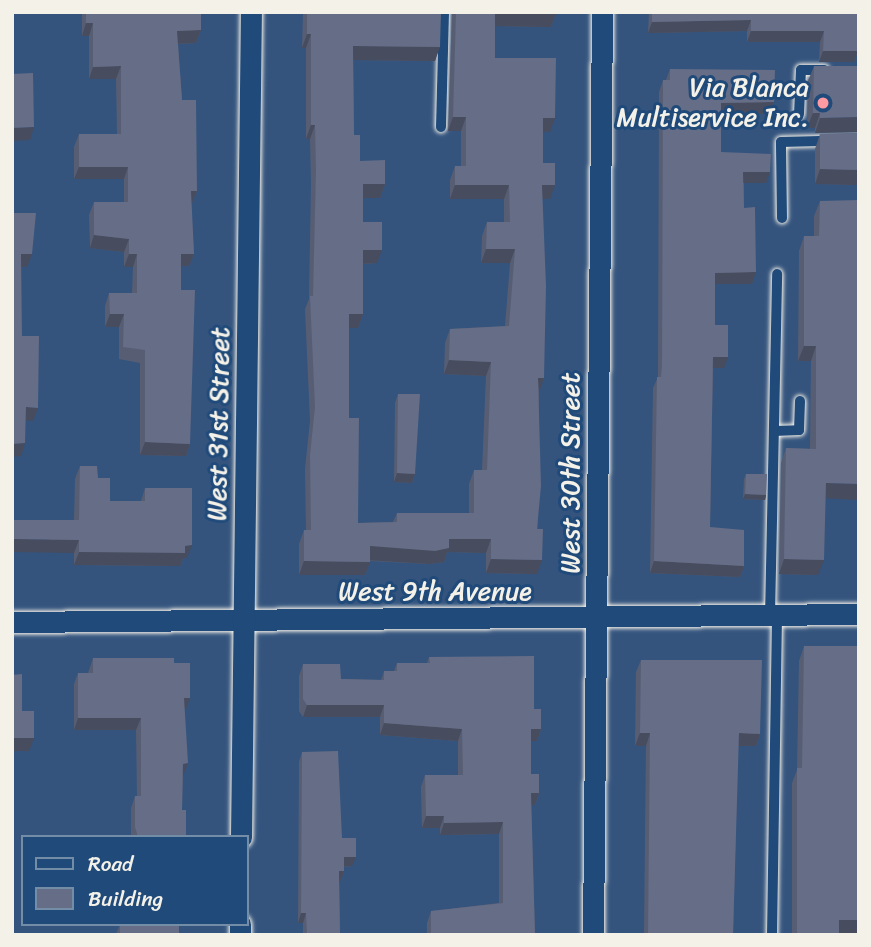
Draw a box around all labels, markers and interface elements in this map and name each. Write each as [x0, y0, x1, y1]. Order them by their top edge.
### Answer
place label: Via Blanca Multiservice Inc. [617, 72, 809, 134]
marker: Via Blanca Multiservice Inc. [815, 95, 831, 111]
street label: West 31st Street [202, 326, 236, 522]
street label: West 30th Street [555, 372, 587, 574]
street label: West 9th Avenue [338, 576, 532, 608]
legend [21, 835, 248, 926]
text: Road [88, 845, 133, 883]
text: Building [88, 880, 163, 918]

